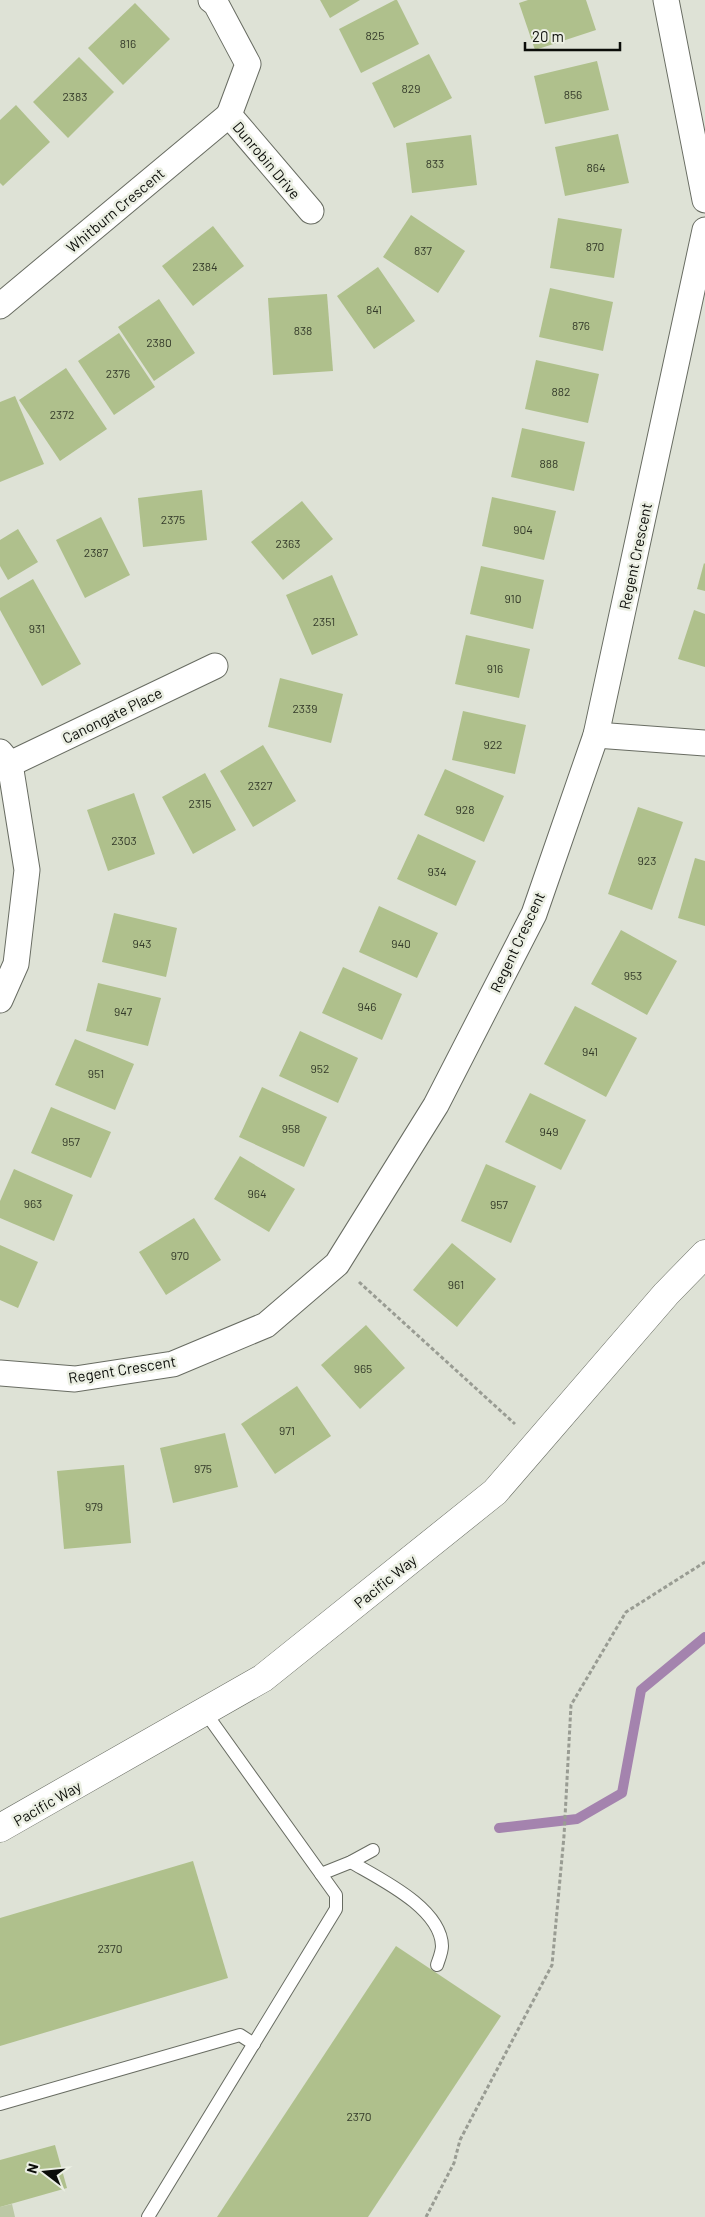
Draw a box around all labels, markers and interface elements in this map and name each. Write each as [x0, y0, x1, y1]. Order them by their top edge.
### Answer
scale bar [525, 20, 620, 52]
text: 20 m [532, 27, 564, 45]
house number: 825 [366, 28, 384, 42]
house number: 816 [120, 36, 136, 50]
house number: 829 [402, 81, 420, 95]
house number: 856 [564, 87, 582, 101]
house number: 2383 [63, 89, 87, 103]
street label: Dunrobin Drive [229, 118, 305, 202]
house number: 833 [426, 156, 444, 170]
house number: 864 [586, 160, 606, 174]
street label: Whitburn Crescent [62, 164, 168, 256]
house number: 870 [586, 239, 604, 253]
house number: 837 [414, 243, 432, 257]
house number: 2384 [192, 259, 218, 273]
house number: 841 [366, 302, 382, 316]
house number: 876 [572, 318, 590, 332]
house number: 838 [294, 323, 312, 337]
house number: 2380 [146, 335, 172, 349]
house number: 2376 [106, 366, 130, 380]
house number: 882 [552, 384, 570, 398]
house number: 2372 [50, 407, 74, 421]
house number: 888 [540, 456, 558, 470]
street label: Regent Crescent [615, 501, 655, 611]
house number: 2375 [161, 512, 185, 526]
house number: 904 [513, 522, 533, 536]
house number: 2363 [276, 536, 300, 550]
house number: 2387 [84, 545, 109, 559]
house number: 910 [505, 591, 522, 605]
house number: 2351 [313, 614, 335, 628]
house number: 931 [29, 621, 45, 635]
house number: 916 [487, 661, 503, 675]
street label: Canongate Place [59, 683, 165, 747]
house number: 2339 [293, 701, 317, 715]
house number: 922 [483, 737, 503, 751]
house number: 2327 [248, 778, 273, 792]
house number: 2315 [189, 796, 211, 810]
house number: 928 [456, 802, 474, 816]
house number: 2303 [111, 833, 137, 847]
house number: 923 [638, 853, 656, 867]
house number: 934 [427, 864, 447, 878]
street label: Regent Crescent [486, 889, 548, 995]
house number: 943 [132, 936, 152, 950]
house number: 940 [391, 936, 411, 950]
house number: 953 [624, 968, 642, 982]
house number: 946 [357, 999, 377, 1013]
house number: 947 [114, 1004, 132, 1018]
house number: 941 [582, 1044, 598, 1058]
house number: 952 [311, 1061, 329, 1075]
house number: 951 [88, 1066, 104, 1080]
house number: 958 [282, 1121, 300, 1135]
house number: 949 [539, 1124, 559, 1138]
house number: 957 [62, 1134, 80, 1148]
house number: 964 [247, 1186, 267, 1200]
house number: 963 [24, 1196, 42, 1210]
house number: 957 [490, 1197, 508, 1211]
house number: 970 [171, 1248, 189, 1262]
house number: 961 [448, 1277, 464, 1291]
street label: Regent Crescent [67, 1352, 177, 1386]
house number: 965 [354, 1361, 372, 1375]
house number: 971 [279, 1423, 295, 1437]
house number: 975 [194, 1461, 212, 1475]
house number: 979 [85, 1499, 103, 1513]
street label: Pacific Way [350, 1550, 420, 1612]
street label: Pacific Way [10, 1776, 84, 1830]
house number: 2370 [98, 1941, 123, 1955]
house number: 2370 [347, 2109, 372, 2123]
north arrow [20, 2147, 70, 2197]
text: N [23, 2161, 41, 2175]

